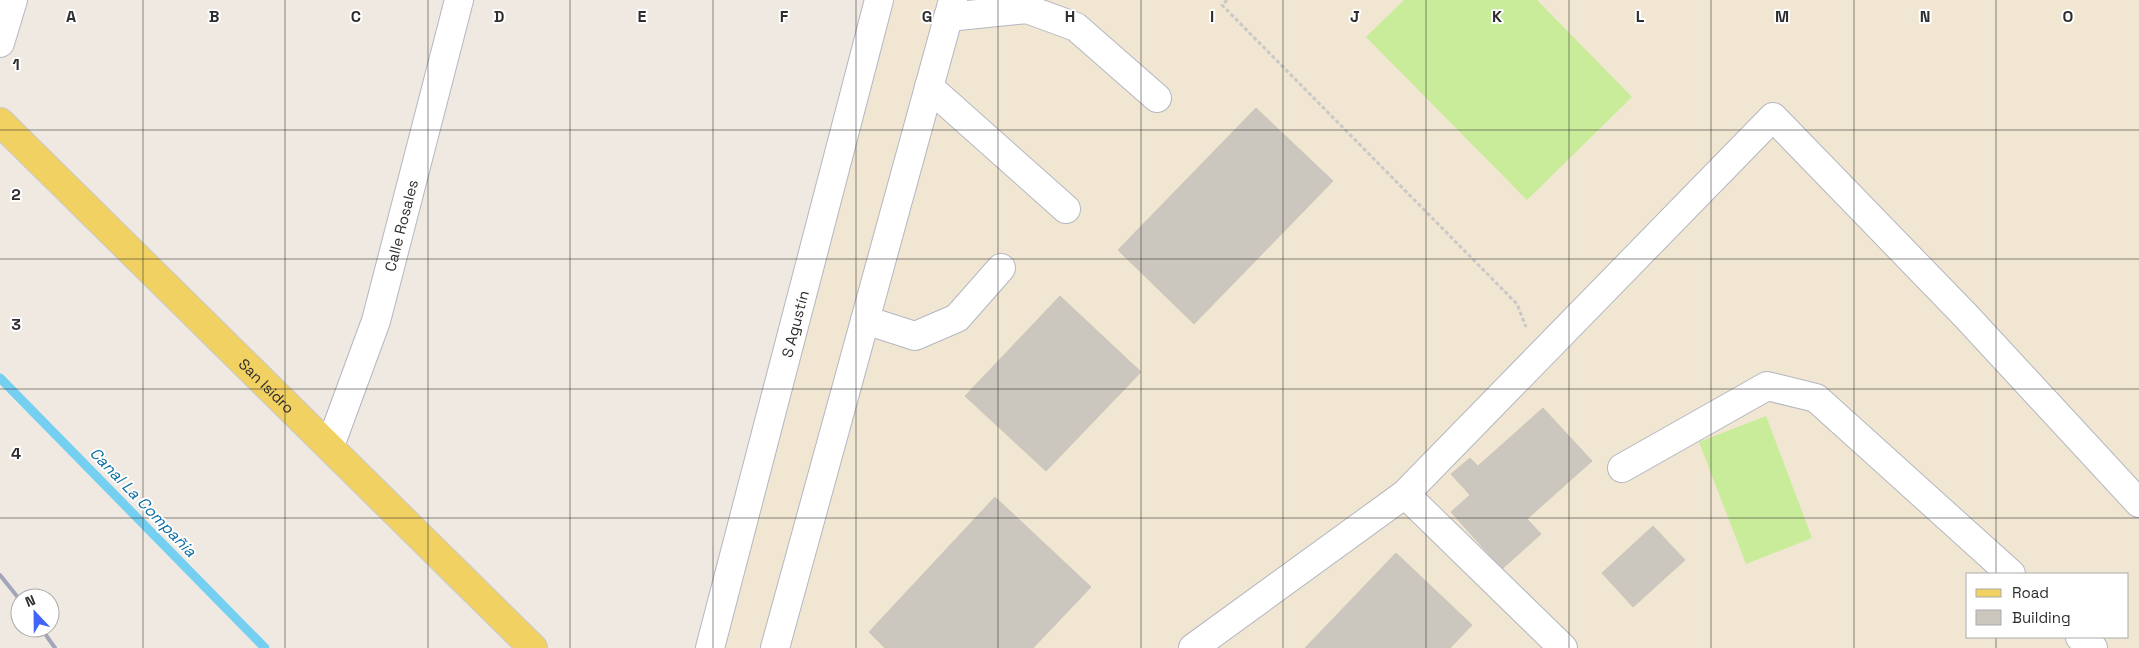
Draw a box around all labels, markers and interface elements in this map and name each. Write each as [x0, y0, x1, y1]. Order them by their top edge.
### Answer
text: A [66, 6, 76, 27]
text: B [209, 6, 219, 27]
text: C [351, 6, 361, 27]
text: D [494, 6, 504, 27]
text: E [638, 6, 647, 27]
text: F [780, 6, 789, 27]
text: G [922, 6, 932, 27]
text: H [1065, 6, 1075, 27]
text: I [1210, 6, 1214, 27]
text: J [1350, 6, 1360, 27]
text: K [1492, 6, 1502, 27]
text: L [1636, 6, 1645, 27]
text: M [1775, 6, 1789, 27]
text: N [1920, 6, 1930, 27]
text: O [2063, 6, 2074, 27]
text: 1 [12, 54, 20, 75]
street label: Calle Rosales [380, 177, 422, 273]
text: 2 [11, 184, 21, 205]
street label: S Agustín [777, 288, 812, 359]
text: 3 [11, 314, 21, 335]
street label: San Isidro [235, 354, 299, 417]
text: 4 [11, 443, 21, 464]
water label: Canal La Compañia [85, 443, 201, 562]
legend [1966, 573, 2129, 638]
text: Road [2012, 583, 2049, 602]
north arrow [10, 588, 60, 638]
text: N [22, 591, 38, 611]
text: Building [2012, 608, 2071, 627]

